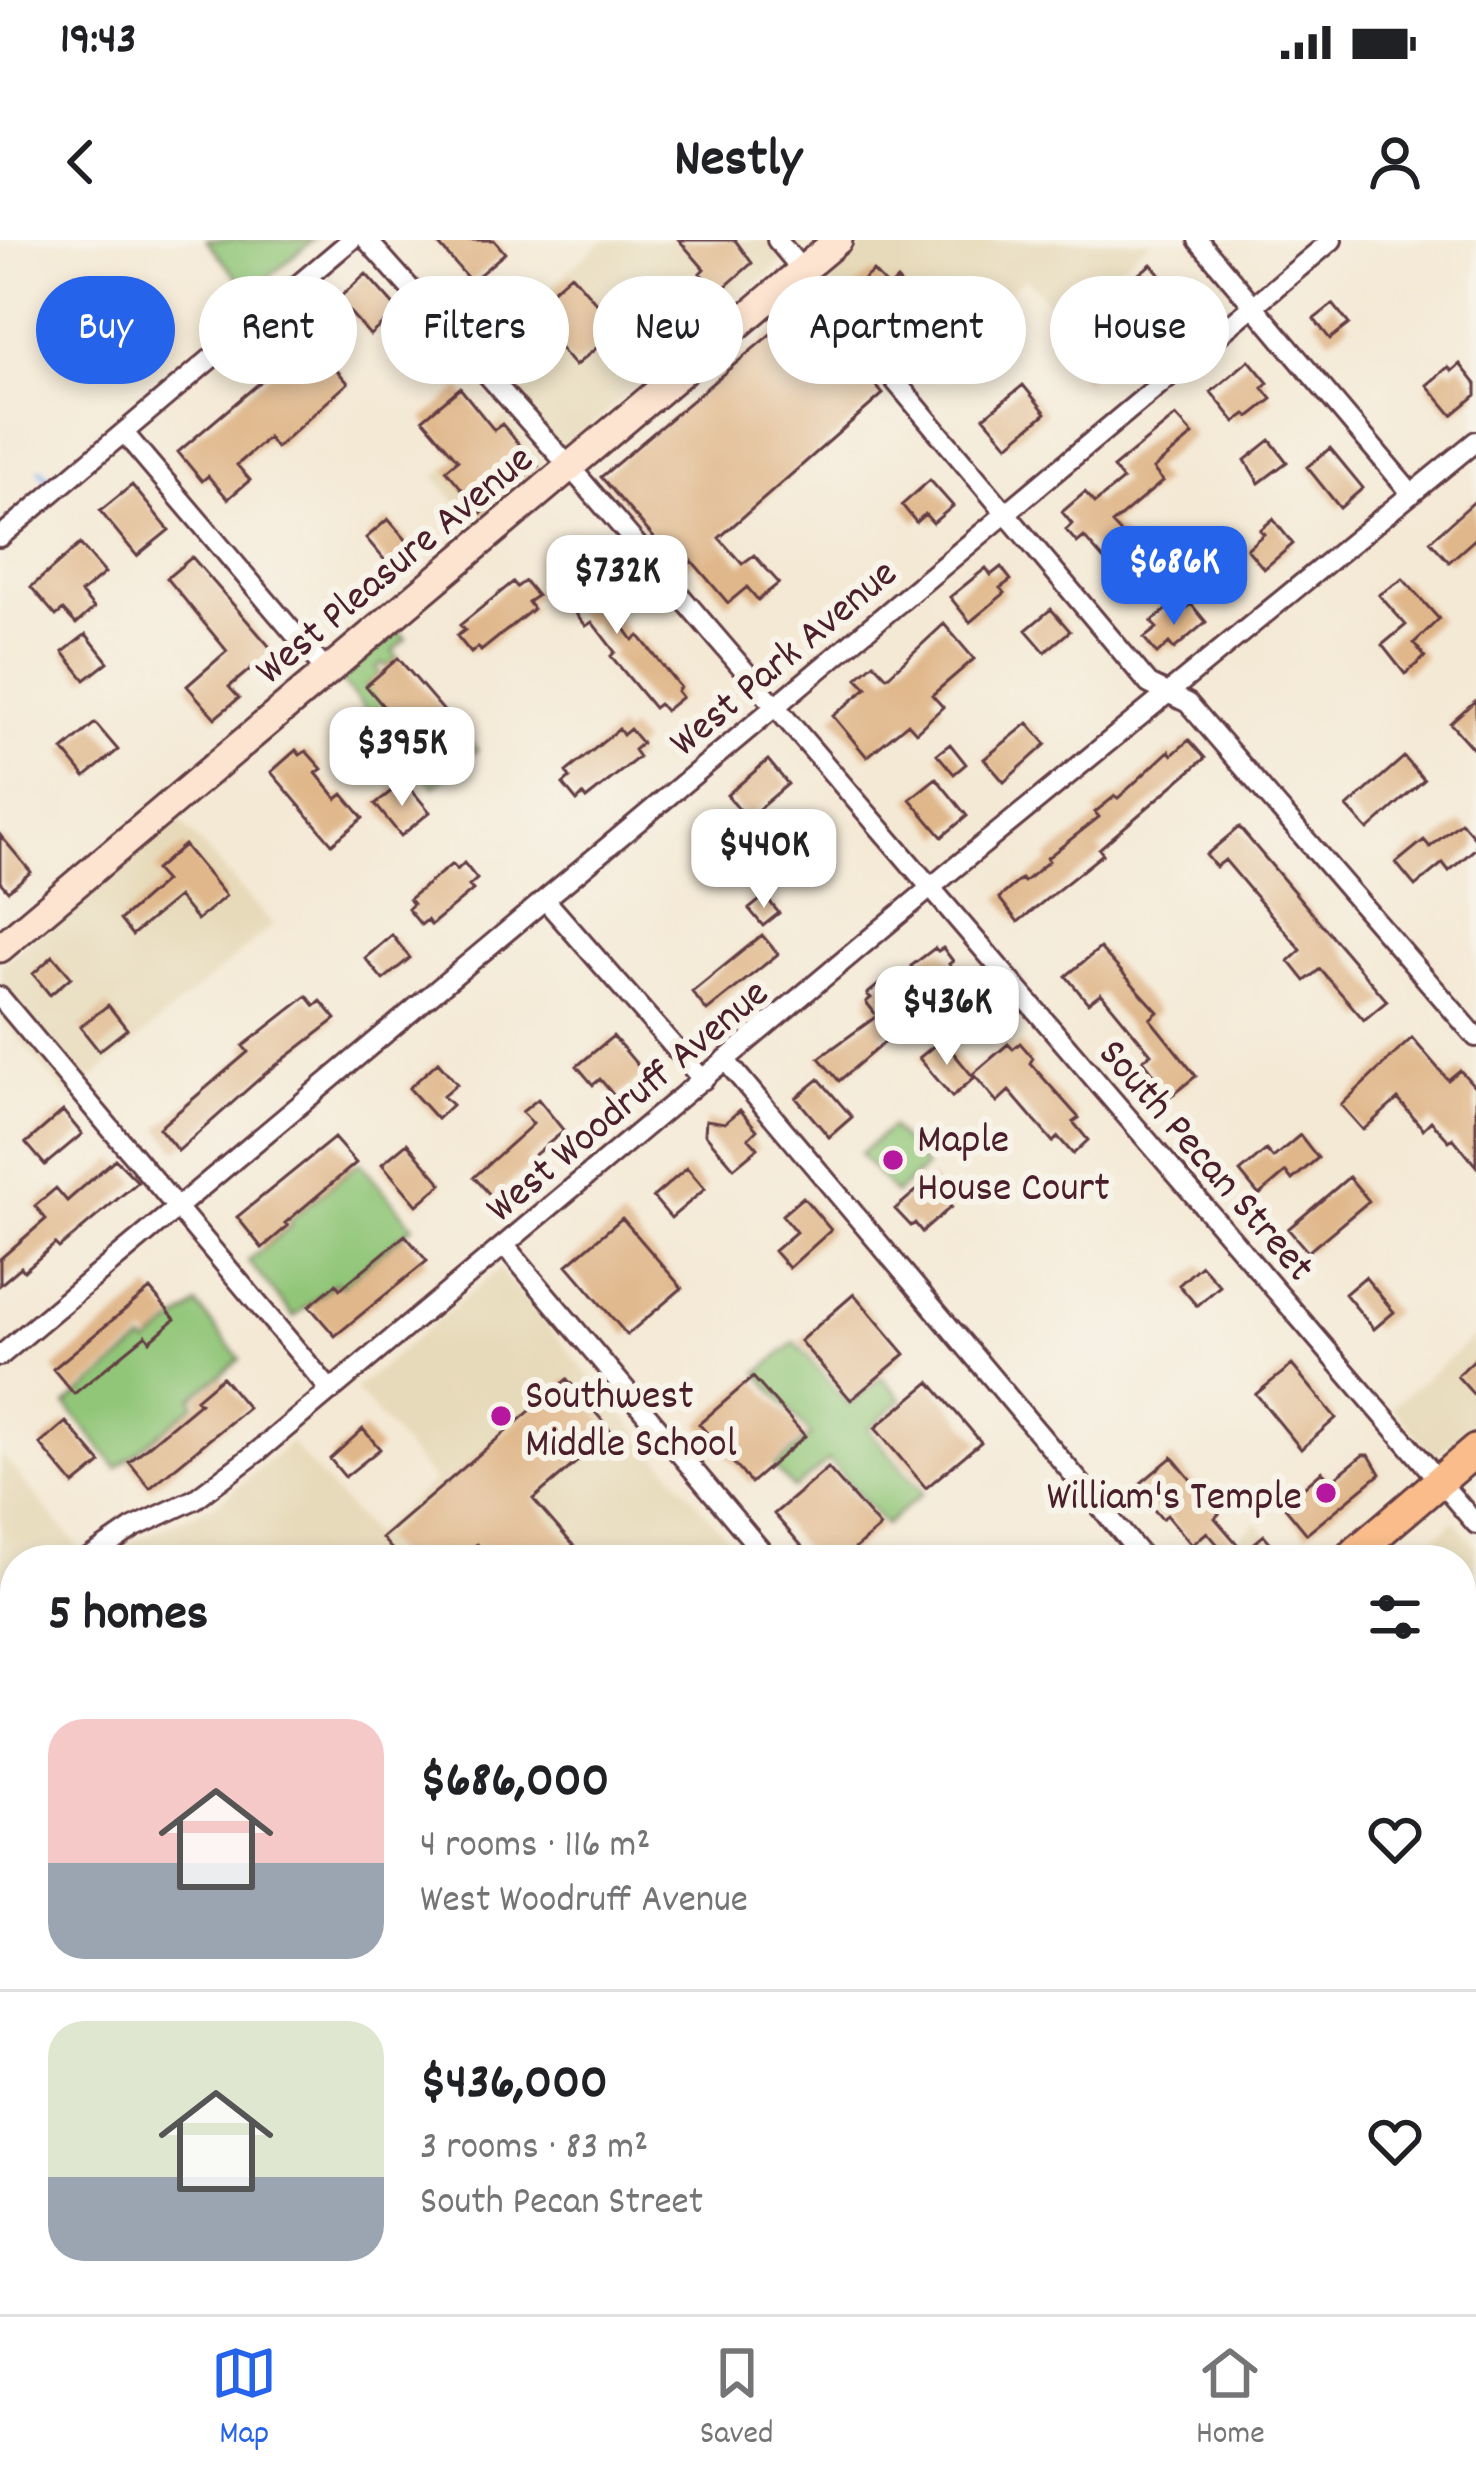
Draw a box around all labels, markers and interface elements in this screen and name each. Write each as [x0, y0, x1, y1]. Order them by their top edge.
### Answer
text: 19:43 [60, 10, 137, 74]
text: Nestly [674, 124, 802, 201]
icon: back [48, 129, 114, 195]
icon: person [1362, 129, 1428, 195]
chip: Buy [36, 276, 175, 384]
chip: Rent [199, 276, 357, 384]
chip: Filters [381, 276, 569, 384]
chip: New [593, 276, 743, 384]
chip: Apartment [767, 276, 1026, 384]
chip: House [1050, 276, 1229, 384]
street label: West Pleasure Avenue [244, 433, 549, 702]
pin: $686K [1090, 526, 1258, 628]
pin: $732K [533, 535, 701, 637]
text: $686K [1128, 537, 1220, 592]
text: $732K [573, 546, 661, 601]
street label: West Park Avenue [658, 547, 913, 774]
pin: $395K [318, 707, 486, 809]
text: $395K [356, 718, 448, 773]
pin: $440K [680, 809, 848, 911]
text: $440K [718, 820, 810, 875]
pin: $436K [863, 966, 1031, 1068]
street label: West Woodruff Avenue [475, 967, 784, 1240]
text: $436K [902, 977, 992, 1032]
street label: South Pecan Street [1081, 1028, 1326, 1297]
place label: Maple House Court [917, 1113, 1110, 1221]
marker: Maple House Court [880, 1147, 906, 1173]
place label: Southwest Middle School [525, 1369, 737, 1477]
marker: Southwest Middle School [488, 1403, 514, 1429]
place label: William's Temple [1046, 1470, 1302, 1530]
marker: William's Temple [1313, 1480, 1339, 1506]
text: 5 homes [48, 1581, 208, 1653]
icon: filters [1362, 1584, 1428, 1650]
text: $686,000 [420, 1748, 609, 1820]
icon: home [144, 1767, 288, 1911]
icon: heart [1362, 1806, 1428, 1872]
text: 4 rooms · 116 m² [420, 1820, 650, 1875]
text: West Woodruff Avenue [420, 1875, 748, 1930]
text: $436,000 [420, 2050, 608, 2122]
icon: home [144, 2069, 288, 2213]
icon: heart [1362, 2108, 1428, 2174]
text: 3 rooms · 83 m² [420, 2122, 648, 2177]
text: South Pecan Street [420, 2177, 703, 2232]
tab: Map [211, 2340, 277, 2459]
tab: Saved [700, 2340, 774, 2459]
tab: Home [1196, 2340, 1265, 2459]

